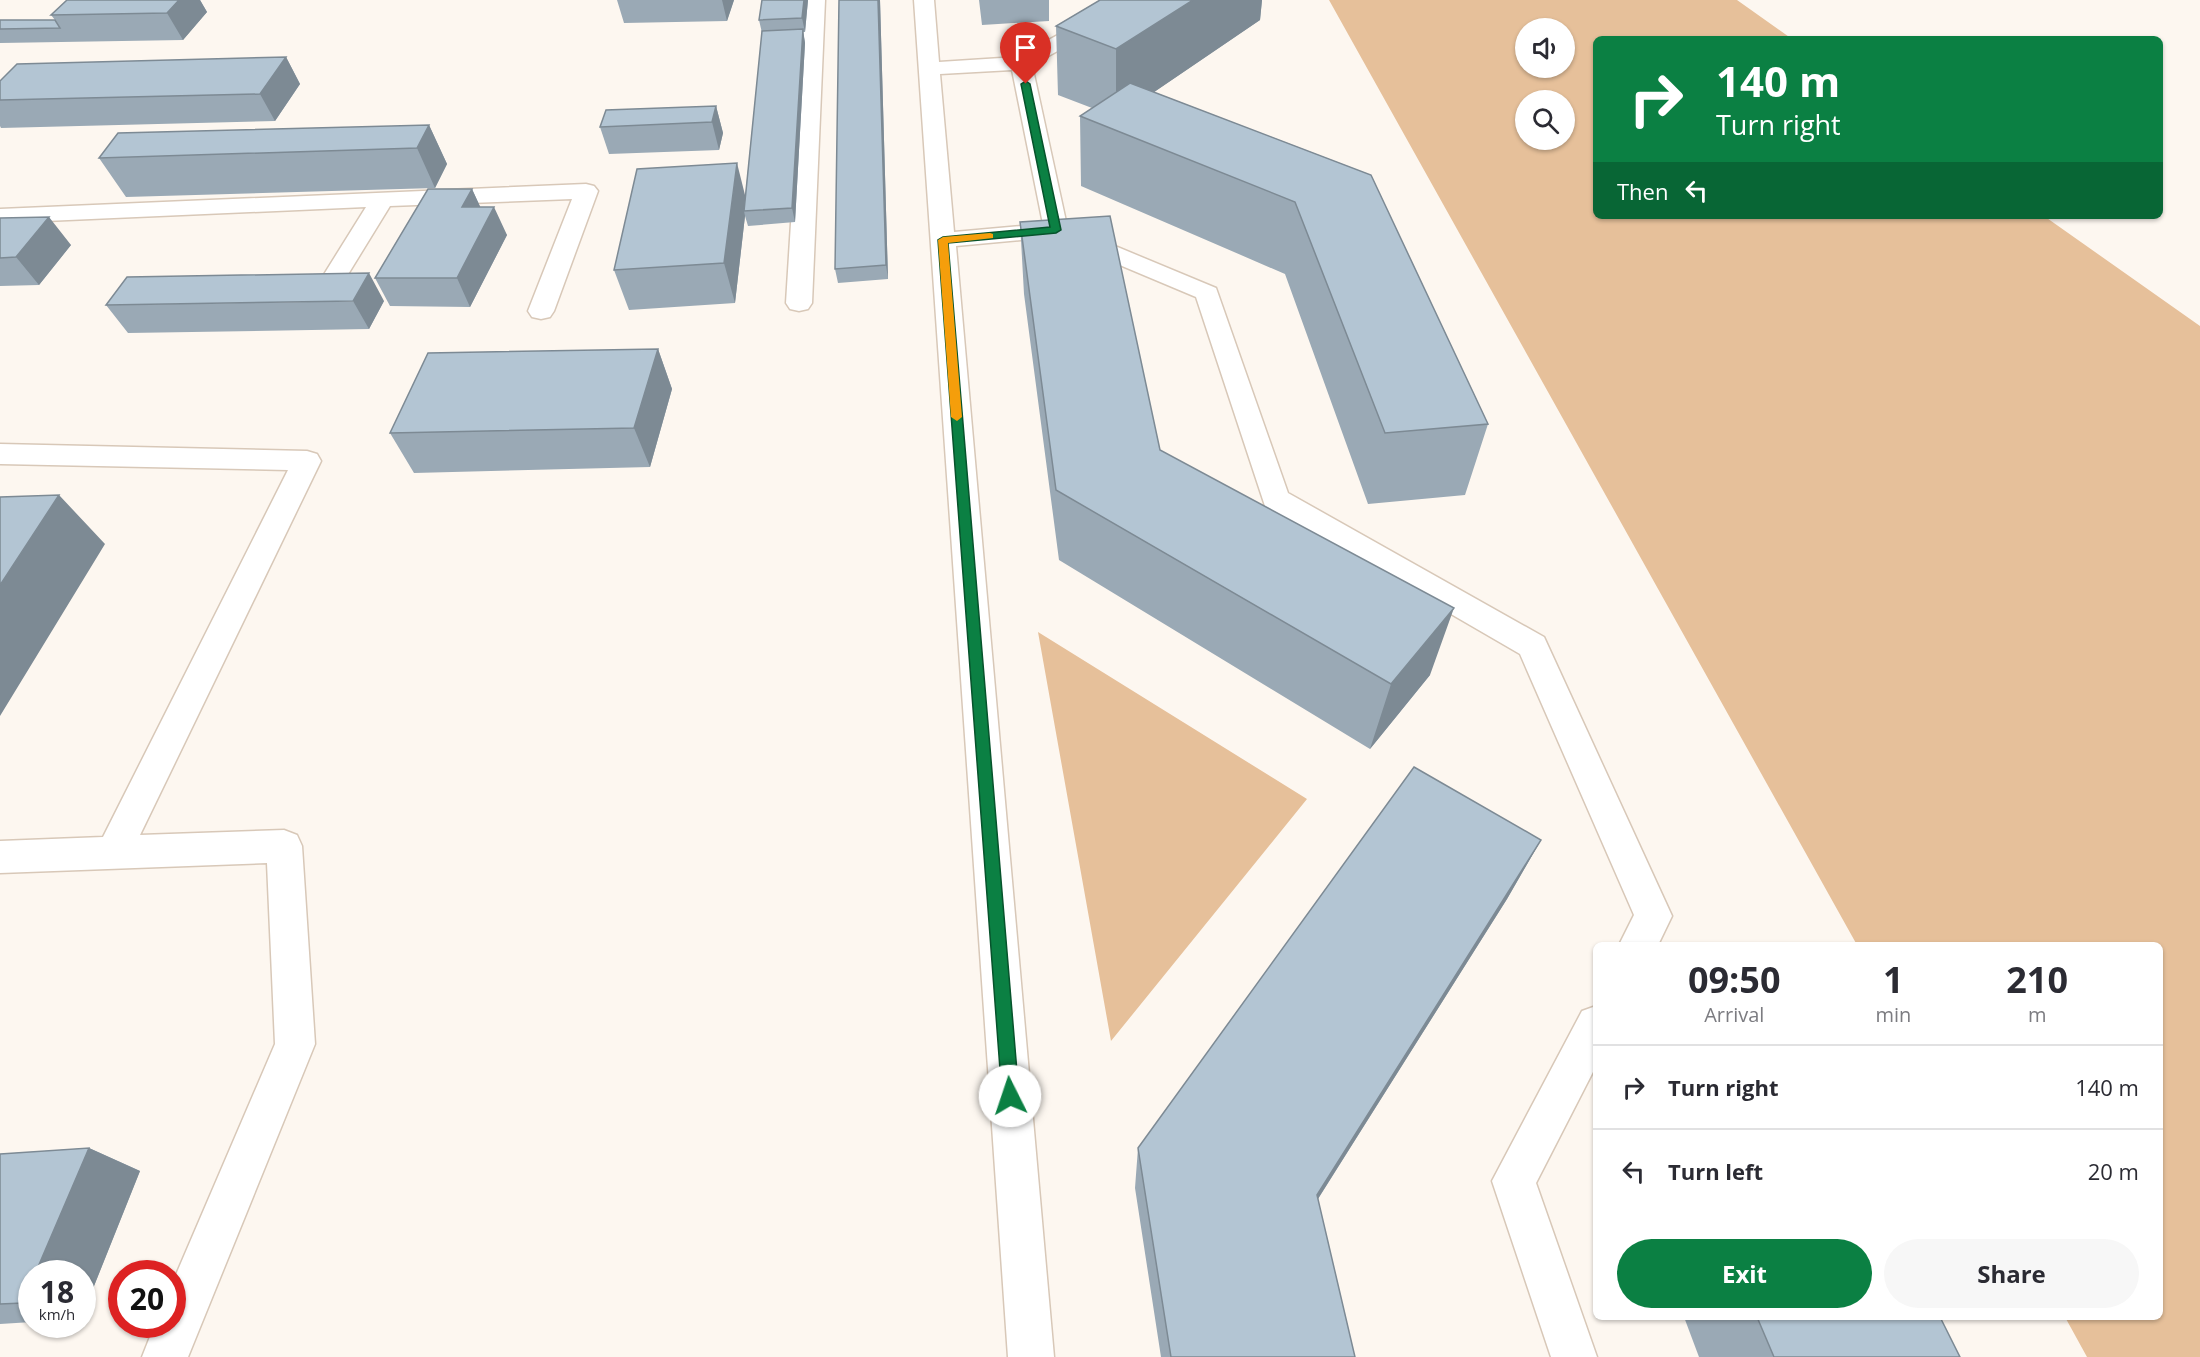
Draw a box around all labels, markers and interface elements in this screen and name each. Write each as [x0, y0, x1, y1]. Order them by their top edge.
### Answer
map controls [1515, 18, 1575, 150]
button: sound [1515, 18, 1575, 78]
pin [1000, 22, 1051, 84]
icon: arrive [1009, 31, 1042, 64]
text: 140 m [1716, 52, 1840, 109]
icon: right [1617, 60, 1695, 138]
button: search [1515, 90, 1575, 150]
text: Turn right [1716, 106, 1841, 143]
icon: left [1680, 174, 1713, 207]
text: Then [1617, 176, 1668, 206]
text: 09:50 [1688, 955, 1781, 1004]
text: 1 [1883, 955, 1904, 1004]
text: 210 [2006, 955, 2068, 1004]
text: Arrival [1704, 1001, 1764, 1028]
text: min [1875, 1001, 1911, 1028]
text: m [2028, 1001, 2046, 1028]
position arrow [978, 1064, 1042, 1128]
icon: right [1617, 1071, 1650, 1104]
text: Turn right [1668, 1072, 1779, 1102]
text: 140 m [2075, 1072, 2139, 1102]
icon: left [1617, 1155, 1650, 1188]
text: Turn left [1668, 1156, 1763, 1186]
text: 20 m [2088, 1156, 2139, 1186]
button: Exit [1617, 1239, 1872, 1308]
button: Share [1884, 1239, 2139, 1308]
speed limit sign: 20 [108, 1260, 186, 1338]
text: 18 [40, 1271, 74, 1312]
text: km/h [39, 1304, 75, 1324]

